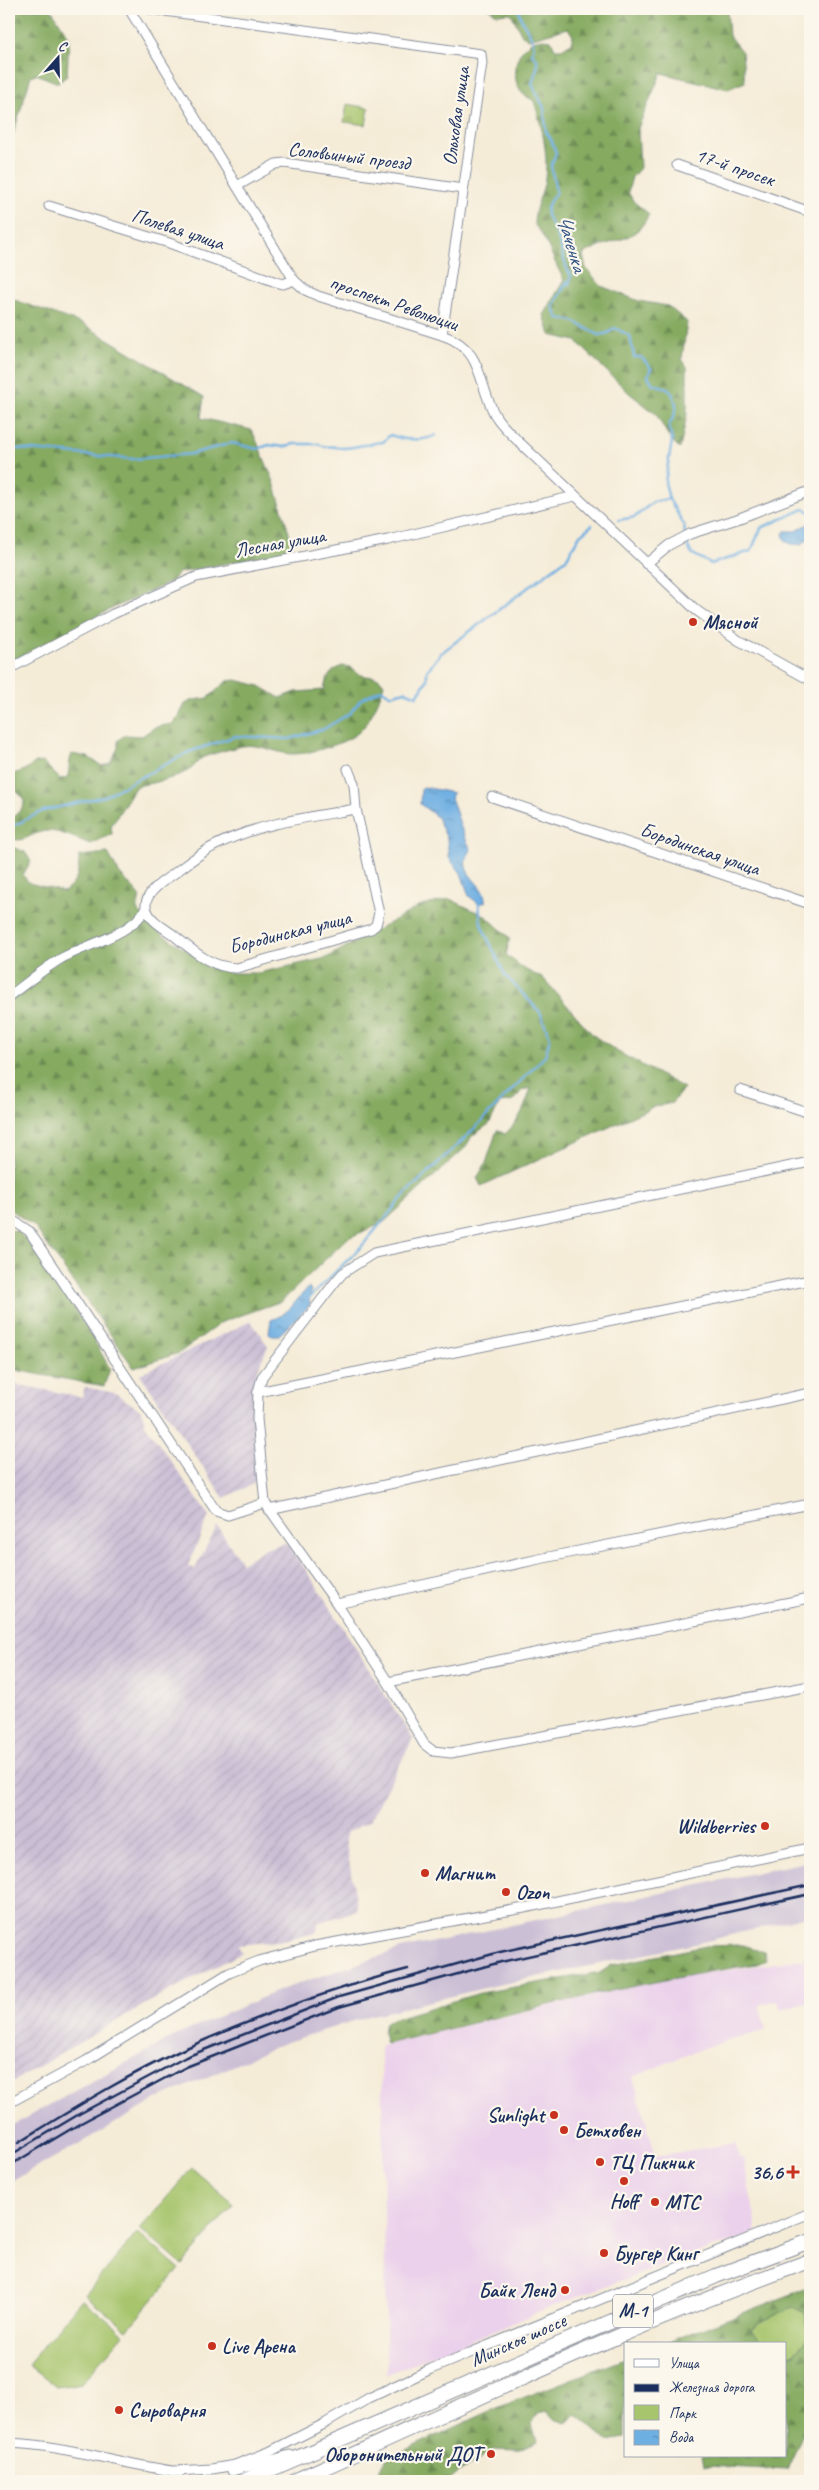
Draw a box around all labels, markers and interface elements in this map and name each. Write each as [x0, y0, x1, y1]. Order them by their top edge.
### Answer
north arrow [32, 32, 82, 82]
text: С [56, 37, 70, 56]
street label: Ольховая улица [437, 63, 476, 167]
street label: Соловьиный проезд [287, 136, 413, 176]
street label: 17-й просек [692, 142, 779, 193]
street label: Полевая улица [129, 202, 229, 256]
water label: Чаченка [551, 211, 594, 277]
street label: проспект Революции [327, 269, 463, 337]
street label: Лесная улица [233, 522, 329, 563]
place label: Мясной [703, 610, 759, 635]
marker: Мясной [687, 616, 699, 628]
street label: Бородинская улица [637, 817, 765, 882]
street label: Бородинская улица [226, 904, 355, 959]
place label: Wildberries [677, 1814, 757, 1839]
marker: Wildberries [759, 1820, 771, 1832]
place label: Магнит [435, 1861, 496, 1886]
marker: Магнит [419, 1867, 431, 1879]
place label: Ozon [516, 1880, 550, 1905]
marker: Ozon [500, 1886, 512, 1898]
place label: Sunlight [487, 2103, 546, 2128]
marker: Sunlight [548, 2109, 560, 2121]
place label: Бетховен [574, 2118, 642, 2143]
marker: Бетховен [558, 2124, 570, 2136]
place label: ТЦ Пикник [610, 2150, 696, 2175]
marker: ТЦ Пикник [594, 2156, 606, 2168]
place label: 36,6 [751, 2160, 785, 2185]
marker: 36,6 [787, 2166, 799, 2178]
marker: Hoff [618, 2175, 630, 2187]
place label: Hoff [610, 2189, 643, 2214]
place label: МТС [665, 2190, 702, 2215]
marker: МТС [649, 2196, 661, 2208]
place label: Бургер Кинг [614, 2241, 700, 2266]
marker: Бургер Кинг [598, 2247, 610, 2259]
place label: Байк Ленд [479, 2278, 557, 2303]
marker: Байк Ленд [559, 2284, 571, 2296]
road number: М-1 [613, 2294, 653, 2328]
street label: Минское шоссе [466, 2307, 571, 2372]
place label: Live Арена [222, 2334, 296, 2359]
marker: Live Арена [206, 2340, 218, 2352]
legend [624, 2342, 786, 2458]
text: Улица [669, 2354, 700, 2373]
text: Железная дорога [669, 2378, 756, 2397]
place label: Сыроварня [129, 2398, 206, 2423]
marker: Сыроварня [113, 2404, 125, 2416]
text: Парк [669, 2404, 697, 2423]
text: Вода [669, 2428, 694, 2447]
place label: Оборонительный ДОТ [324, 2442, 485, 2467]
marker: Оборонительный ДОТ [485, 2448, 497, 2460]

